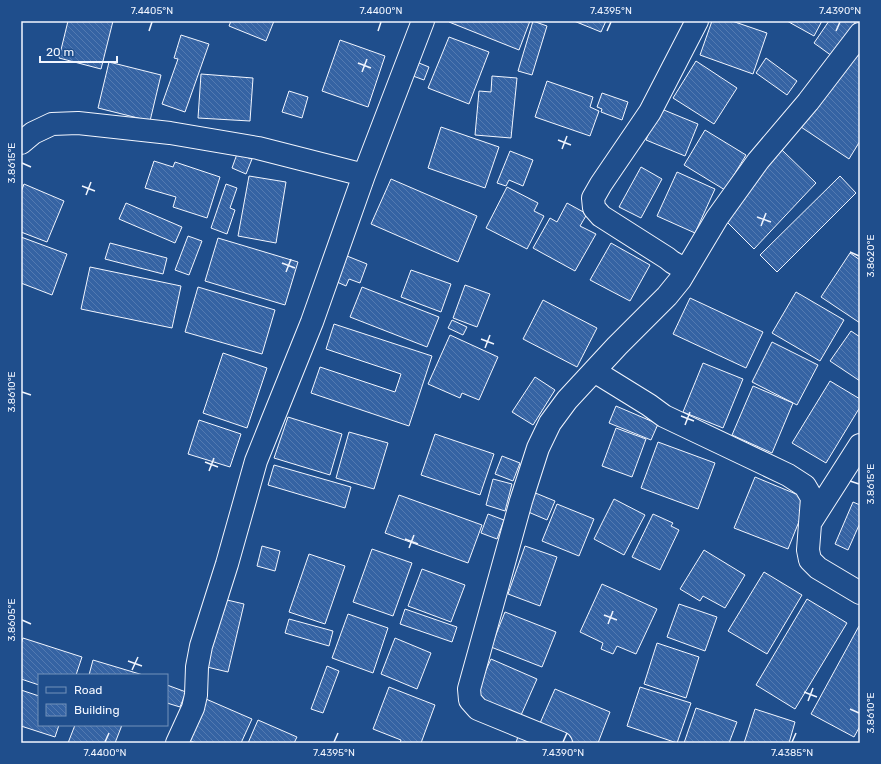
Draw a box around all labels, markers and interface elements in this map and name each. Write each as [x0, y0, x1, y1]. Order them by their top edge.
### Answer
text: 7.4405°N [131, 5, 173, 17]
text: 7.4400°N [360, 5, 402, 17]
text: 7.4395°N [590, 5, 632, 17]
text: 7.4390°N [819, 5, 861, 17]
scale bar [40, 38, 117, 64]
text: 20 m [46, 45, 74, 59]
text: 3.8615°E [6, 143, 18, 183]
text: 3.8620°E [865, 235, 877, 277]
text: 3.8610°E [6, 371, 18, 413]
text: 3.8615°E [865, 464, 877, 504]
text: 3.8605°E [6, 598, 18, 642]
legend [38, 674, 168, 726]
text: Road [74, 683, 102, 697]
text: 3.8610°E [865, 692, 877, 734]
text: Building [74, 703, 120, 717]
text: 7.4400°N [84, 747, 126, 759]
text: 7.4395°N [313, 747, 355, 759]
text: 7.4390°N [542, 747, 584, 759]
text: 7.4385°N [771, 747, 813, 759]

